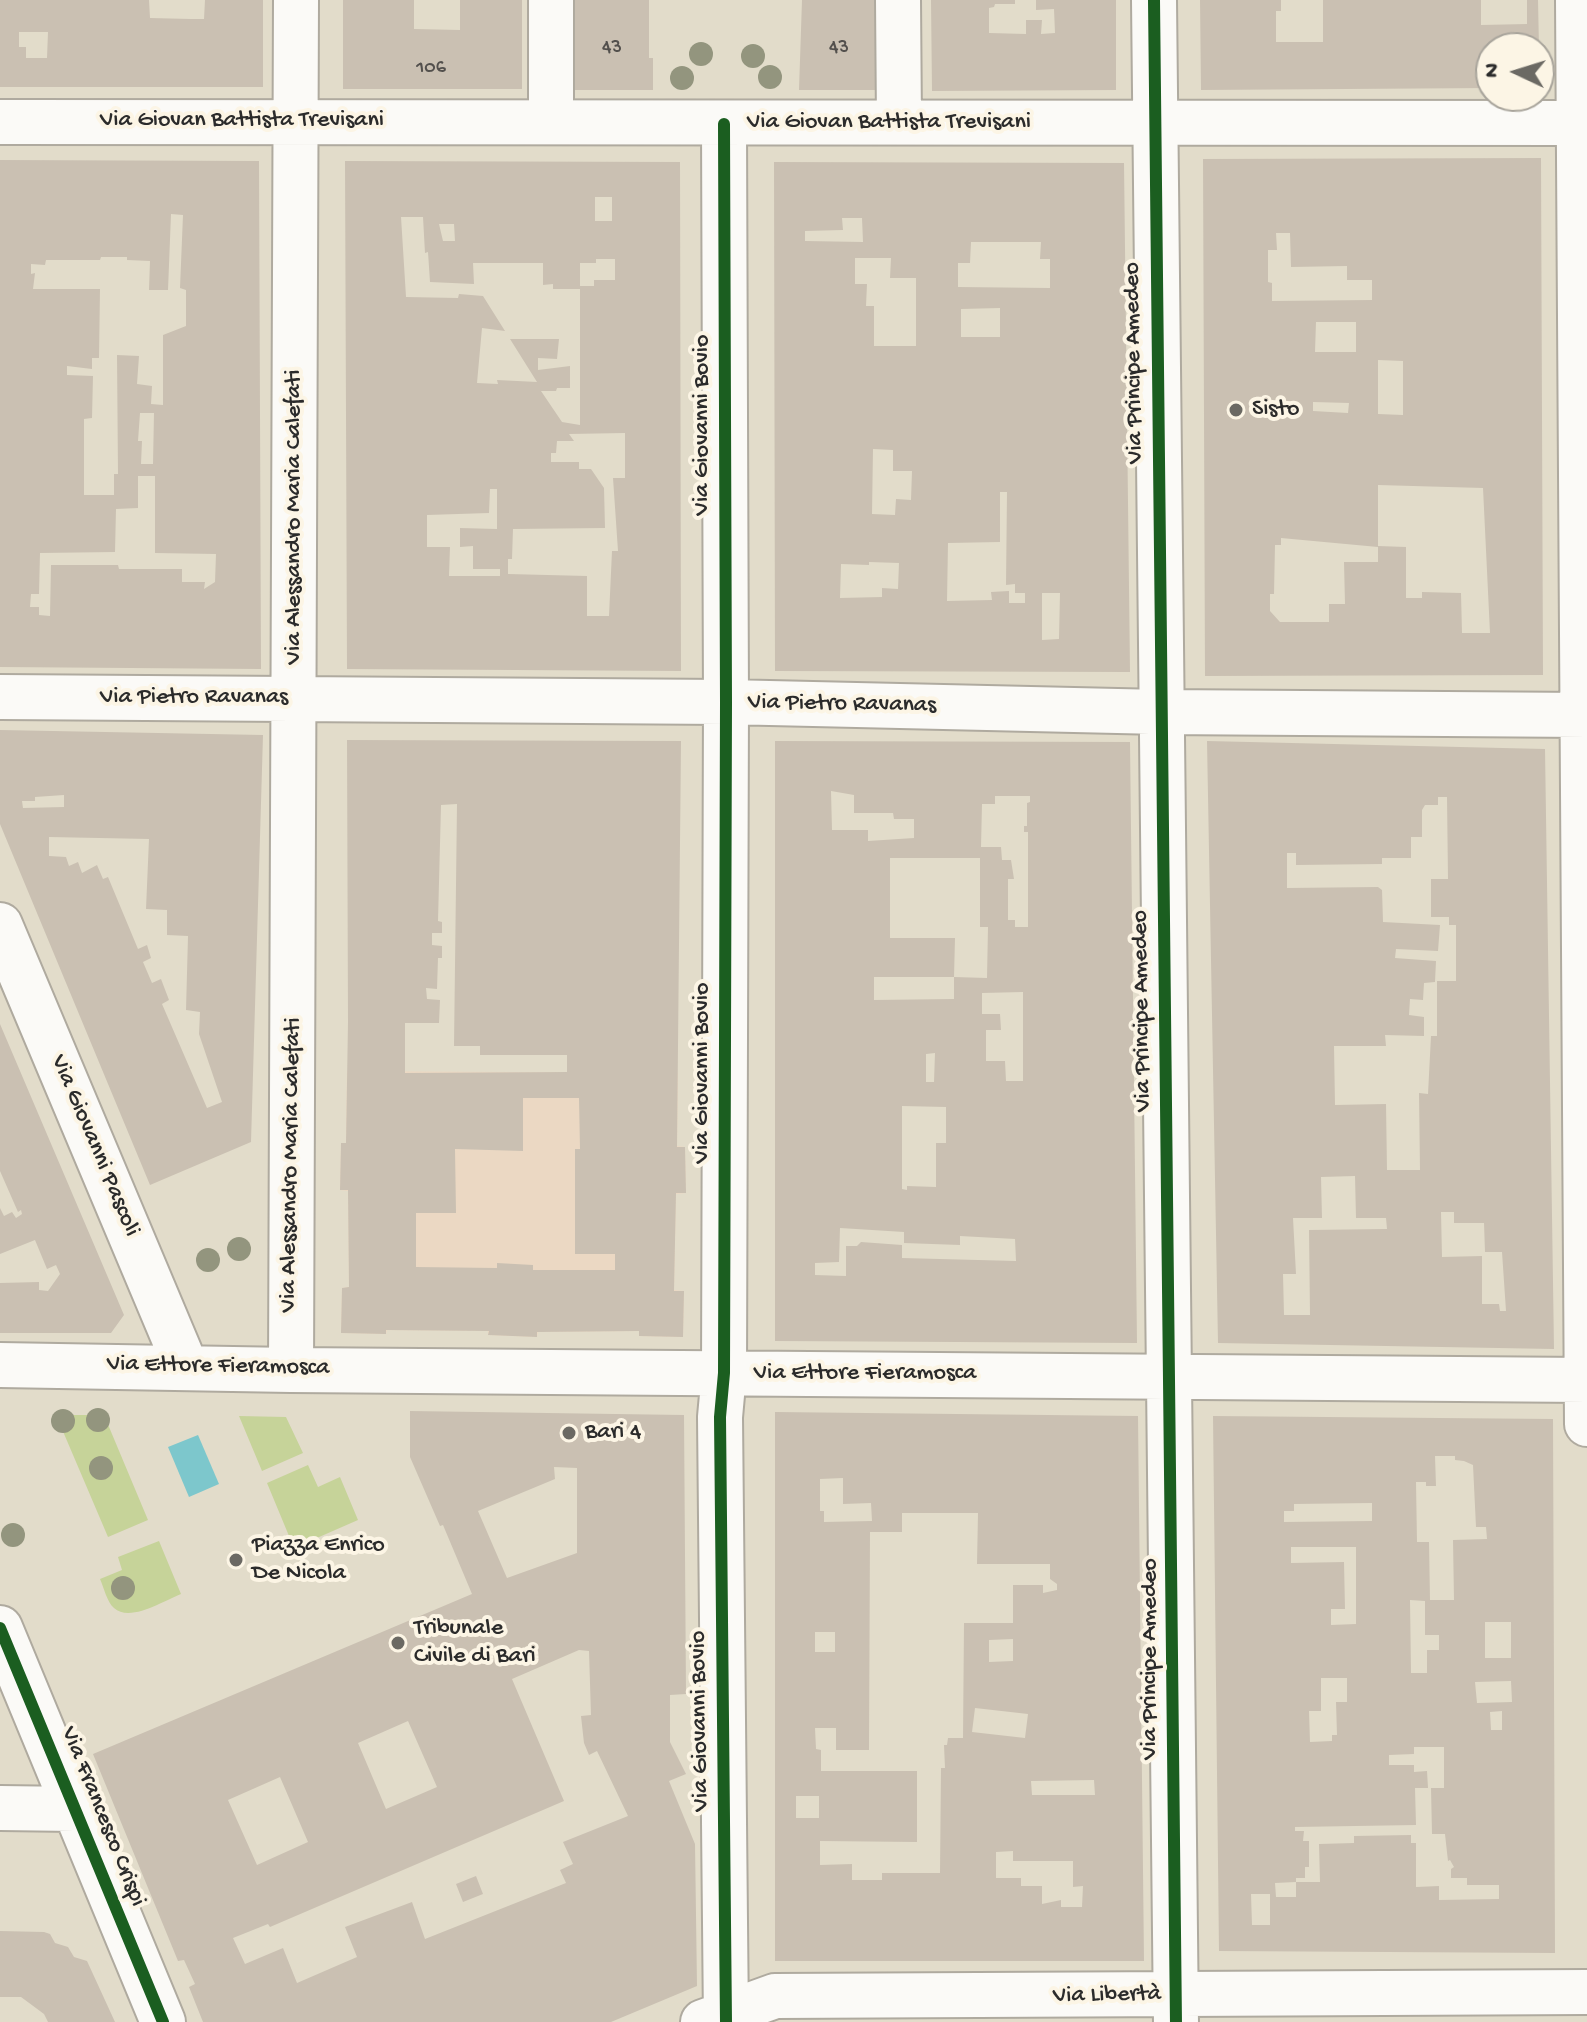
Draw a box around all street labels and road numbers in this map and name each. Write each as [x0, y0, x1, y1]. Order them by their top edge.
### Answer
street label: Via Giovan Battista Trevisani [100, 107, 384, 135]
street label: Via Giovan Battista Trevisani [747, 109, 1031, 137]
street label: Via Principe Amedeo [1119, 262, 1151, 464]
street label: Via Giovanni Bovio [689, 335, 717, 515]
street label: Via Alessandro Maria Calefati [281, 370, 309, 664]
street label: Via Pietro Ravanas [100, 684, 288, 712]
street label: Via Pietro Ravanas [748, 689, 936, 721]
street label: Via Principe Amedeo [1127, 910, 1159, 1112]
street label: Via Giovanni Bovio [689, 983, 717, 1163]
street label: Via Alessandro Maria Calefati [275, 1017, 309, 1313]
street label: Via Giovanni Pascoli [43, 1051, 145, 1241]
street label: Via Ettore Fieramosca [106, 1351, 330, 1383]
street label: Via Ettore Fieramosca [754, 1360, 976, 1388]
street label: Via Principe Amedeo [1137, 1558, 1165, 1760]
street label: Via Giovanni Bovio [685, 1630, 717, 1812]
street label: Via Francesco Crispi [53, 1723, 151, 1911]
street label: Via Libertà [1053, 1981, 1161, 2011]

